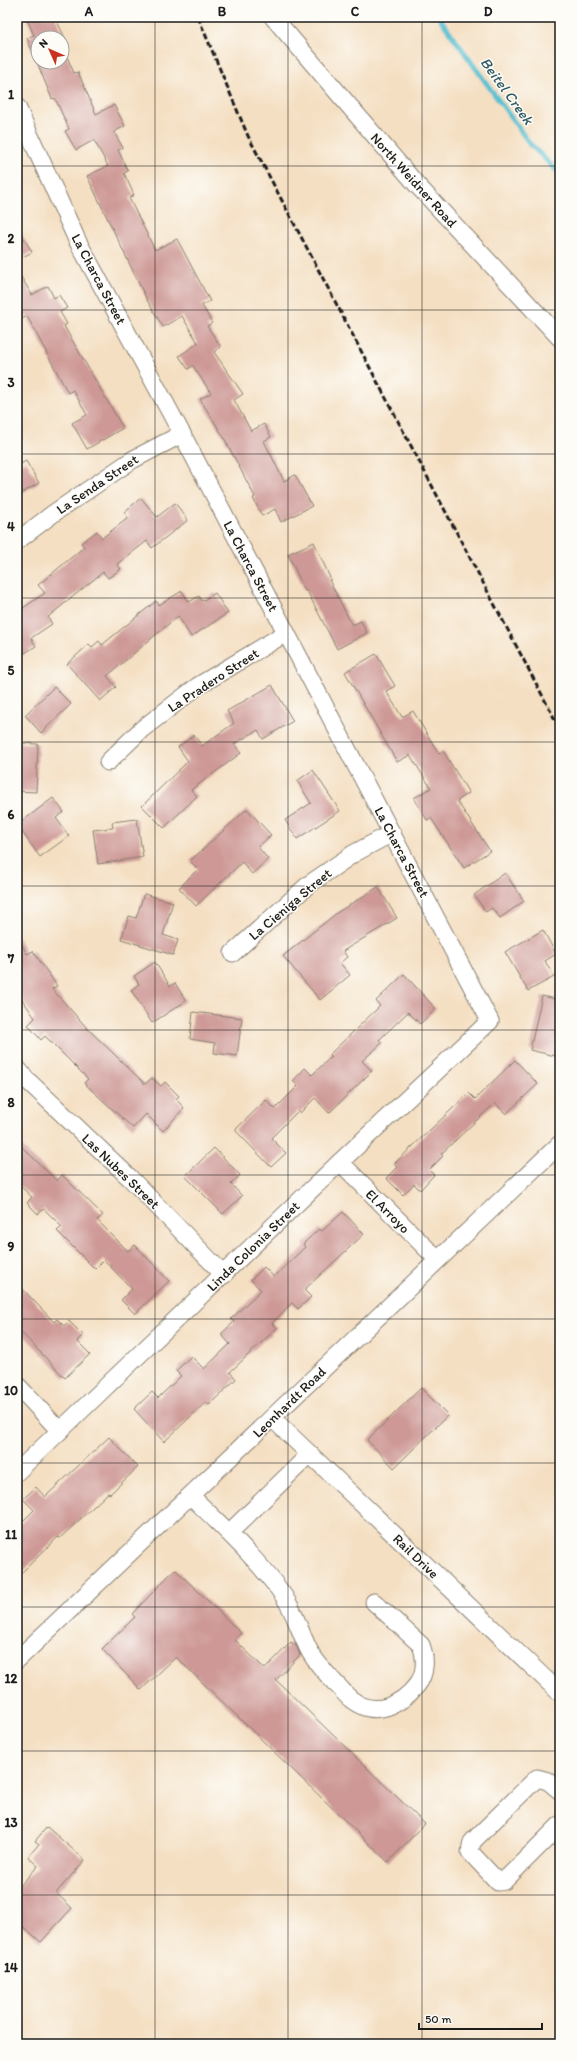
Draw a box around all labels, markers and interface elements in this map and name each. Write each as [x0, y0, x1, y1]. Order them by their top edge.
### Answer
text: A [84, 4, 94, 19]
text: B [218, 4, 227, 19]
text: C [351, 4, 360, 19]
text: D [484, 4, 493, 19]
north arrow [30, 30, 70, 70]
text: N [36, 36, 51, 51]
water label: Beitel Creek [477, 54, 538, 129]
text: 1 [8, 87, 14, 102]
street label: North Weidner Road [367, 130, 461, 231]
text: 2 [8, 231, 15, 246]
street label: La Charca Street [68, 231, 130, 327]
text: 3 [7, 375, 15, 390]
street label: La Senda Street [53, 451, 141, 518]
street label: La Charca Street [220, 518, 282, 614]
text: 4 [7, 519, 15, 534]
street label: La Pradero Street [165, 645, 262, 716]
text: 5 [8, 663, 15, 678]
street label: La Charca Street [371, 804, 433, 900]
text: 6 [8, 807, 15, 822]
street label: La Cieniga Street [245, 865, 335, 944]
text: 7 [7, 951, 15, 966]
text: 8 [7, 1095, 15, 1110]
street label: Las Nubes Street [78, 1130, 163, 1213]
street label: El Arroyo [362, 1186, 413, 1237]
street label: Linda Colonia Street [203, 1198, 303, 1295]
text: 9 [8, 1239, 15, 1254]
street label: Leonhardt Road [249, 1363, 330, 1441]
text: 10 [4, 1383, 18, 1398]
text: 11 [5, 1527, 17, 1542]
street label: Rail Drive [389, 1530, 442, 1583]
text: 12 [5, 1671, 18, 1686]
text: 13 [4, 1815, 18, 1830]
text: 14 [4, 1960, 18, 1975]
scale bar [419, 2005, 542, 2031]
text: 50 m [425, 2012, 451, 2026]

